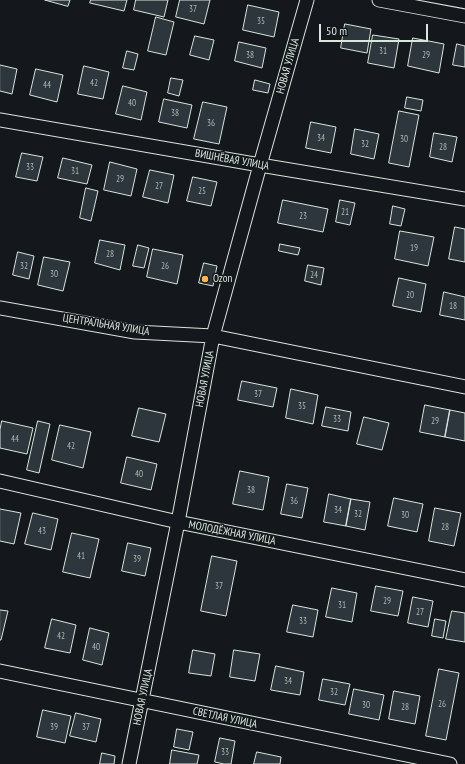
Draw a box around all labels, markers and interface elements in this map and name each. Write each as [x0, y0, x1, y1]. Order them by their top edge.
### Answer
house number: 37 [189, 4, 197, 14]
house number: 35 [257, 16, 265, 26]
scale bar [321, 16, 430, 42]
text: 50 m [326, 23, 347, 38]
street label: НОВАЯ УЛИЦА [274, 37, 302, 95]
house number: 31 [379, 46, 387, 56]
house number: 38 [246, 50, 254, 60]
house number: 29 [422, 50, 430, 60]
house number: 42 [90, 78, 98, 88]
house number: 44 [43, 80, 51, 90]
house number: 40 [128, 98, 136, 108]
house number: 38 [171, 108, 179, 118]
house number: 36 [207, 118, 215, 128]
house number: 34 [317, 133, 325, 143]
house number: 30 [400, 134, 408, 144]
house number: 32 [361, 139, 369, 149]
house number: 28 [439, 142, 447, 152]
street label: ВИШНЁВАЯ УЛИЦА [194, 147, 270, 173]
house number: 33 [26, 162, 34, 172]
house number: 31 [71, 166, 79, 176]
house number: 29 [116, 174, 124, 184]
house number: 27 [155, 181, 163, 191]
house number: 25 [198, 186, 206, 196]
house number: 21 [341, 207, 349, 217]
house number: 23 [299, 211, 307, 221]
house number: 19 [410, 243, 418, 253]
house number: 28 [106, 249, 114, 259]
house number: 32 [20, 261, 28, 271]
house number: 26 [161, 261, 169, 271]
house number: 30 [50, 269, 58, 279]
house number: 24 [310, 270, 318, 280]
place label: Ozon [213, 272, 232, 286]
marker: Ozon [200, 274, 210, 284]
house number: 20 [406, 290, 414, 300]
house number: 18 [449, 301, 457, 311]
street label: ЦЕНТРАЛЬНАЯ УЛИЦА [62, 312, 150, 338]
street label: НОВАЯ УЛИЦА [193, 350, 217, 408]
house number: 37 [254, 389, 262, 399]
house number: 35 [298, 401, 306, 411]
house number: 33 [333, 414, 341, 424]
house number: 29 [431, 416, 439, 426]
house number: 44 [11, 434, 19, 444]
house number: 42 [67, 441, 75, 451]
house number: 40 [135, 469, 143, 479]
house number: 38 [247, 485, 255, 495]
house number: 36 [290, 496, 298, 506]
house number: 34 [334, 505, 342, 515]
house number: 32 [354, 509, 362, 519]
house number: 30 [401, 510, 409, 520]
street label: МОЛОДЁЖНАЯ УЛИЦА [187, 518, 277, 548]
house number: 28 [441, 522, 449, 532]
house number: 43 [38, 526, 46, 536]
house number: 41 [77, 551, 85, 561]
house number: 39 [133, 554, 141, 564]
house number: 37 [215, 581, 223, 591]
house number: 29 [383, 596, 391, 606]
house number: 31 [338, 600, 346, 610]
house number: 27 [416, 607, 424, 617]
house number: 33 [299, 616, 307, 626]
house number: 42 [57, 631, 65, 641]
house number: 40 [92, 642, 100, 652]
street label: НОВАЯ УЛИЦА [131, 668, 155, 726]
house number: 34 [284, 676, 292, 686]
house number: 32 [330, 687, 338, 697]
house number: 26 [438, 699, 446, 709]
house number: 30 [362, 700, 370, 710]
house number: 28 [401, 702, 409, 712]
street label: СВЕТЛАЯ УЛИЦА [192, 705, 258, 731]
house number: 39 [50, 722, 58, 732]
house number: 37 [82, 722, 90, 732]
house number: 33 [221, 747, 229, 757]

